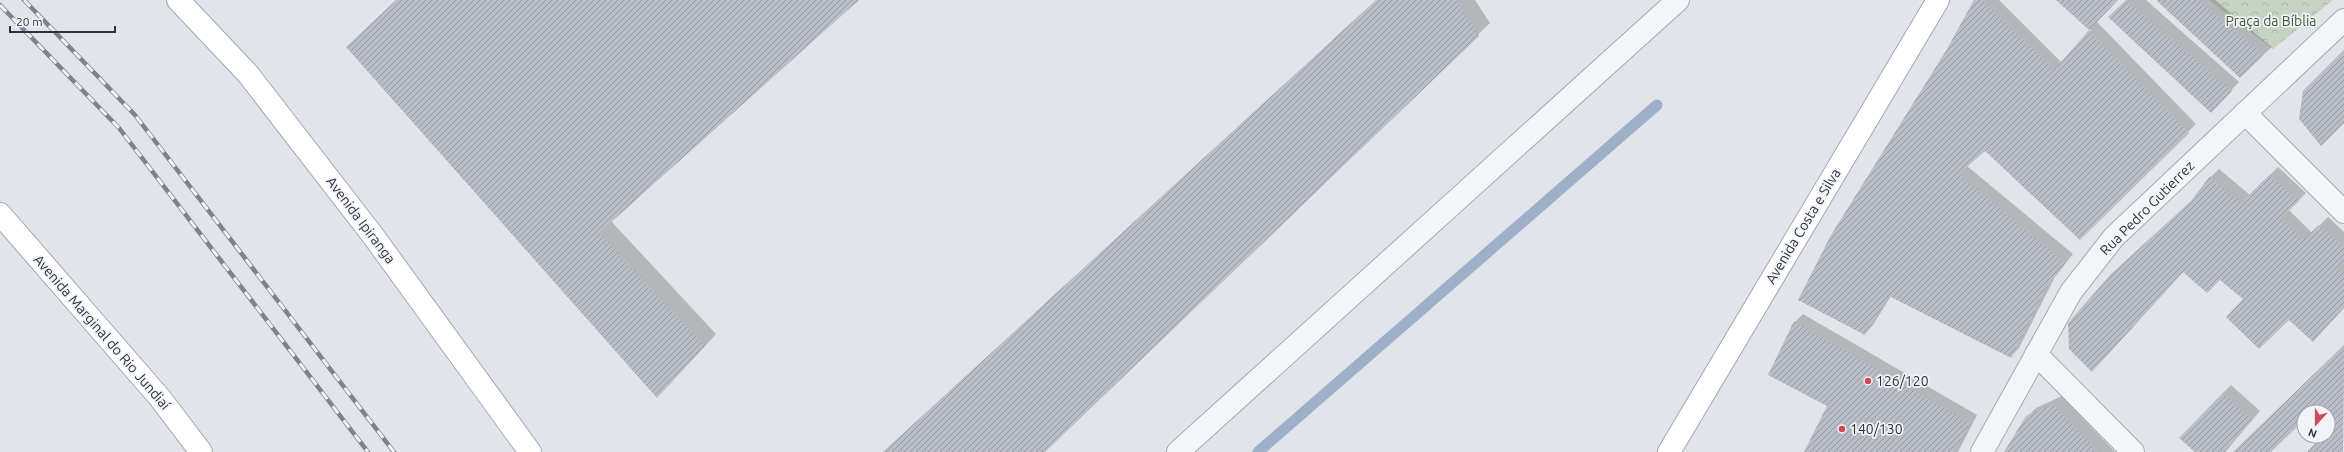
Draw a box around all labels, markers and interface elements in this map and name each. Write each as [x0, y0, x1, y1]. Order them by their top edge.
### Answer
scale bar [10, 8, 115, 34]
park label: Praça da Bíblia [2225, 13, 2317, 29]
text: 20 m [16, 15, 43, 28]
street label: Rua Pedro Gutierrez [2097, 158, 2197, 258]
street label: Avenida Costa e Silva [1762, 166, 1844, 286]
street label: Avenida Ipiranga [323, 174, 399, 266]
street label: Avenida Marginal do Rio Jundiaí [30, 251, 174, 413]
place label: 126/120 [1876, 373, 1929, 389]
marker: 126/120 [1863, 376, 1873, 386]
north arrow [2296, 404, 2336, 444]
place label: 140/130 [1850, 421, 1903, 437]
marker: 140/130 [1837, 424, 1847, 434]
text: N [2306, 426, 2318, 440]

